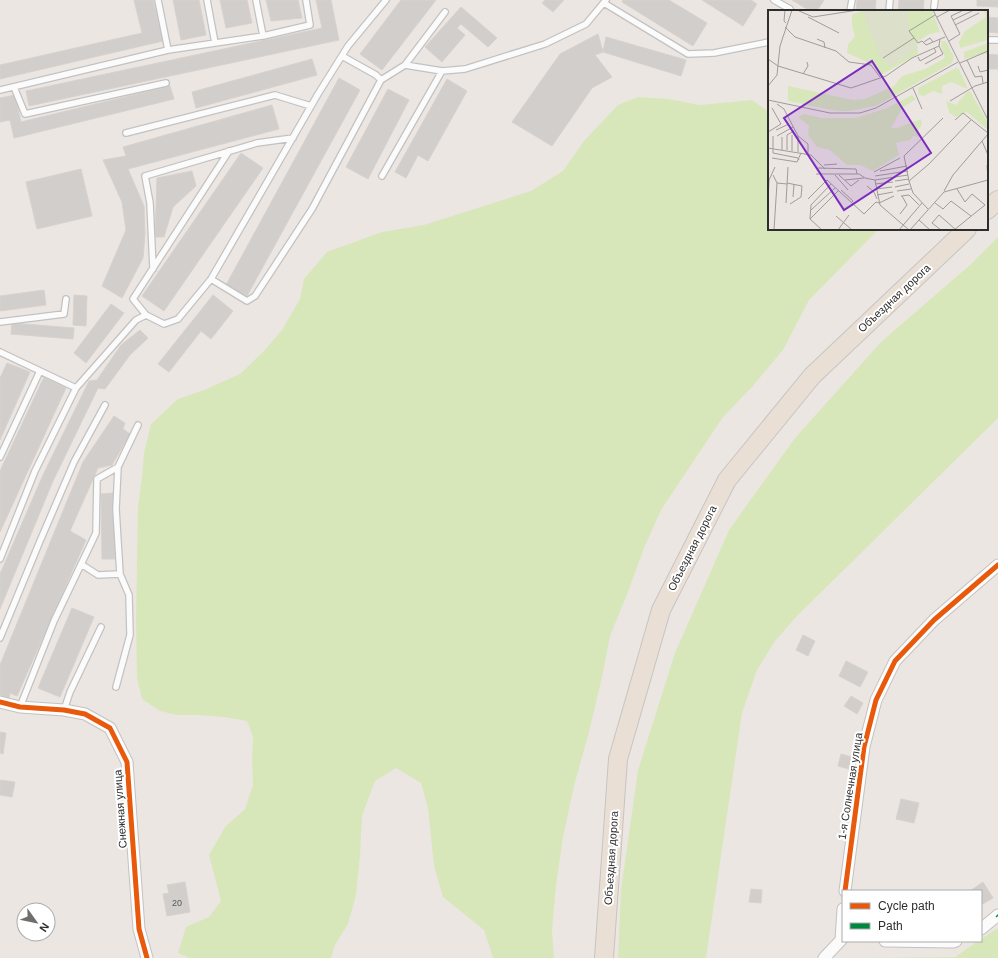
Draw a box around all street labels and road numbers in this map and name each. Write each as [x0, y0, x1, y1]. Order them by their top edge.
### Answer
street label: Объездная дорога [855, 261, 933, 335]
street label: Объездная дорога [665, 502, 719, 593]
street label: 1-я Солнечная улица [836, 731, 865, 840]
street label: Снежная улица [111, 768, 129, 849]
street label: Объездная дорога [602, 810, 620, 905]

